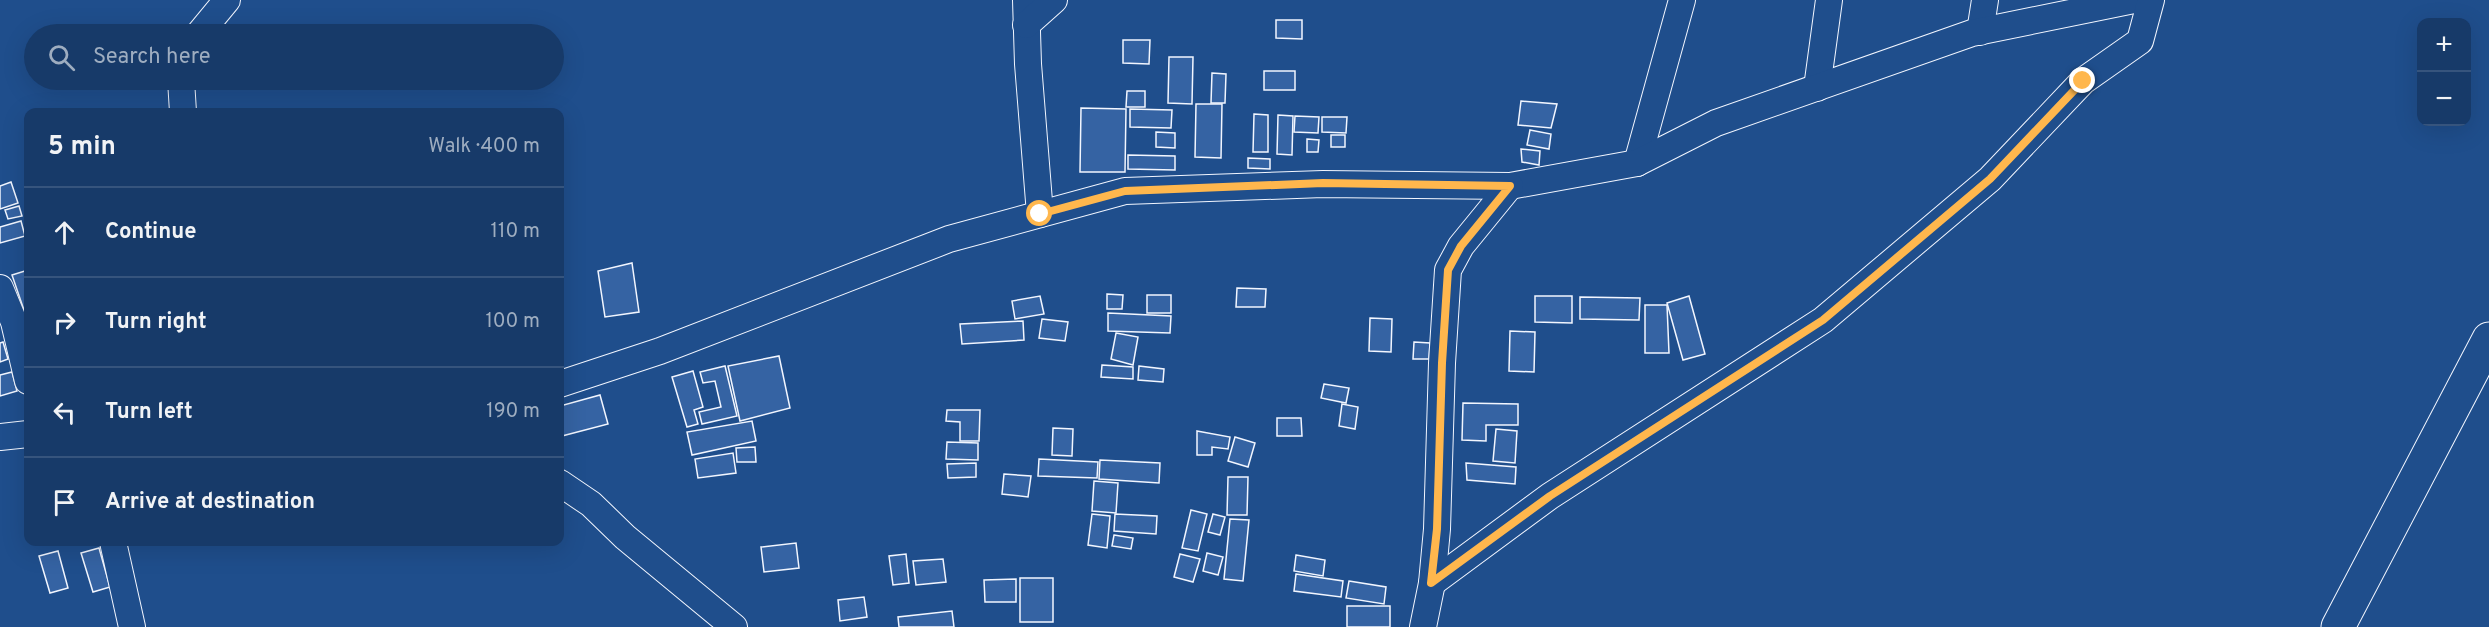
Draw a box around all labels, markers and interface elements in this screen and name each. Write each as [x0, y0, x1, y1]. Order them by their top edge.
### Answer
map controls [2417, 18, 2471, 126]
button: + [2417, 18, 2471, 72]
search box [24, 24, 564, 90]
icon: search [45, 41, 78, 74]
text: Search here [93, 44, 211, 71]
route end [2069, 67, 2095, 93]
button: − [2417, 72, 2471, 126]
text: 5 min [48, 131, 116, 164]
text: Walk · 400 m [428, 134, 540, 160]
route start [1026, 200, 1052, 226]
icon: ahead [48, 216, 81, 249]
text: Continue [105, 219, 196, 246]
text: 110 m [491, 219, 540, 245]
icon: right [48, 306, 81, 339]
text: Turn right [105, 309, 207, 336]
text: 100 m [485, 309, 540, 335]
icon: left [48, 396, 81, 429]
text: Turn left [105, 399, 193, 426]
text: 190 m [486, 399, 540, 425]
icon: arrive [48, 486, 81, 519]
text: Arrive at destination [105, 489, 315, 516]

